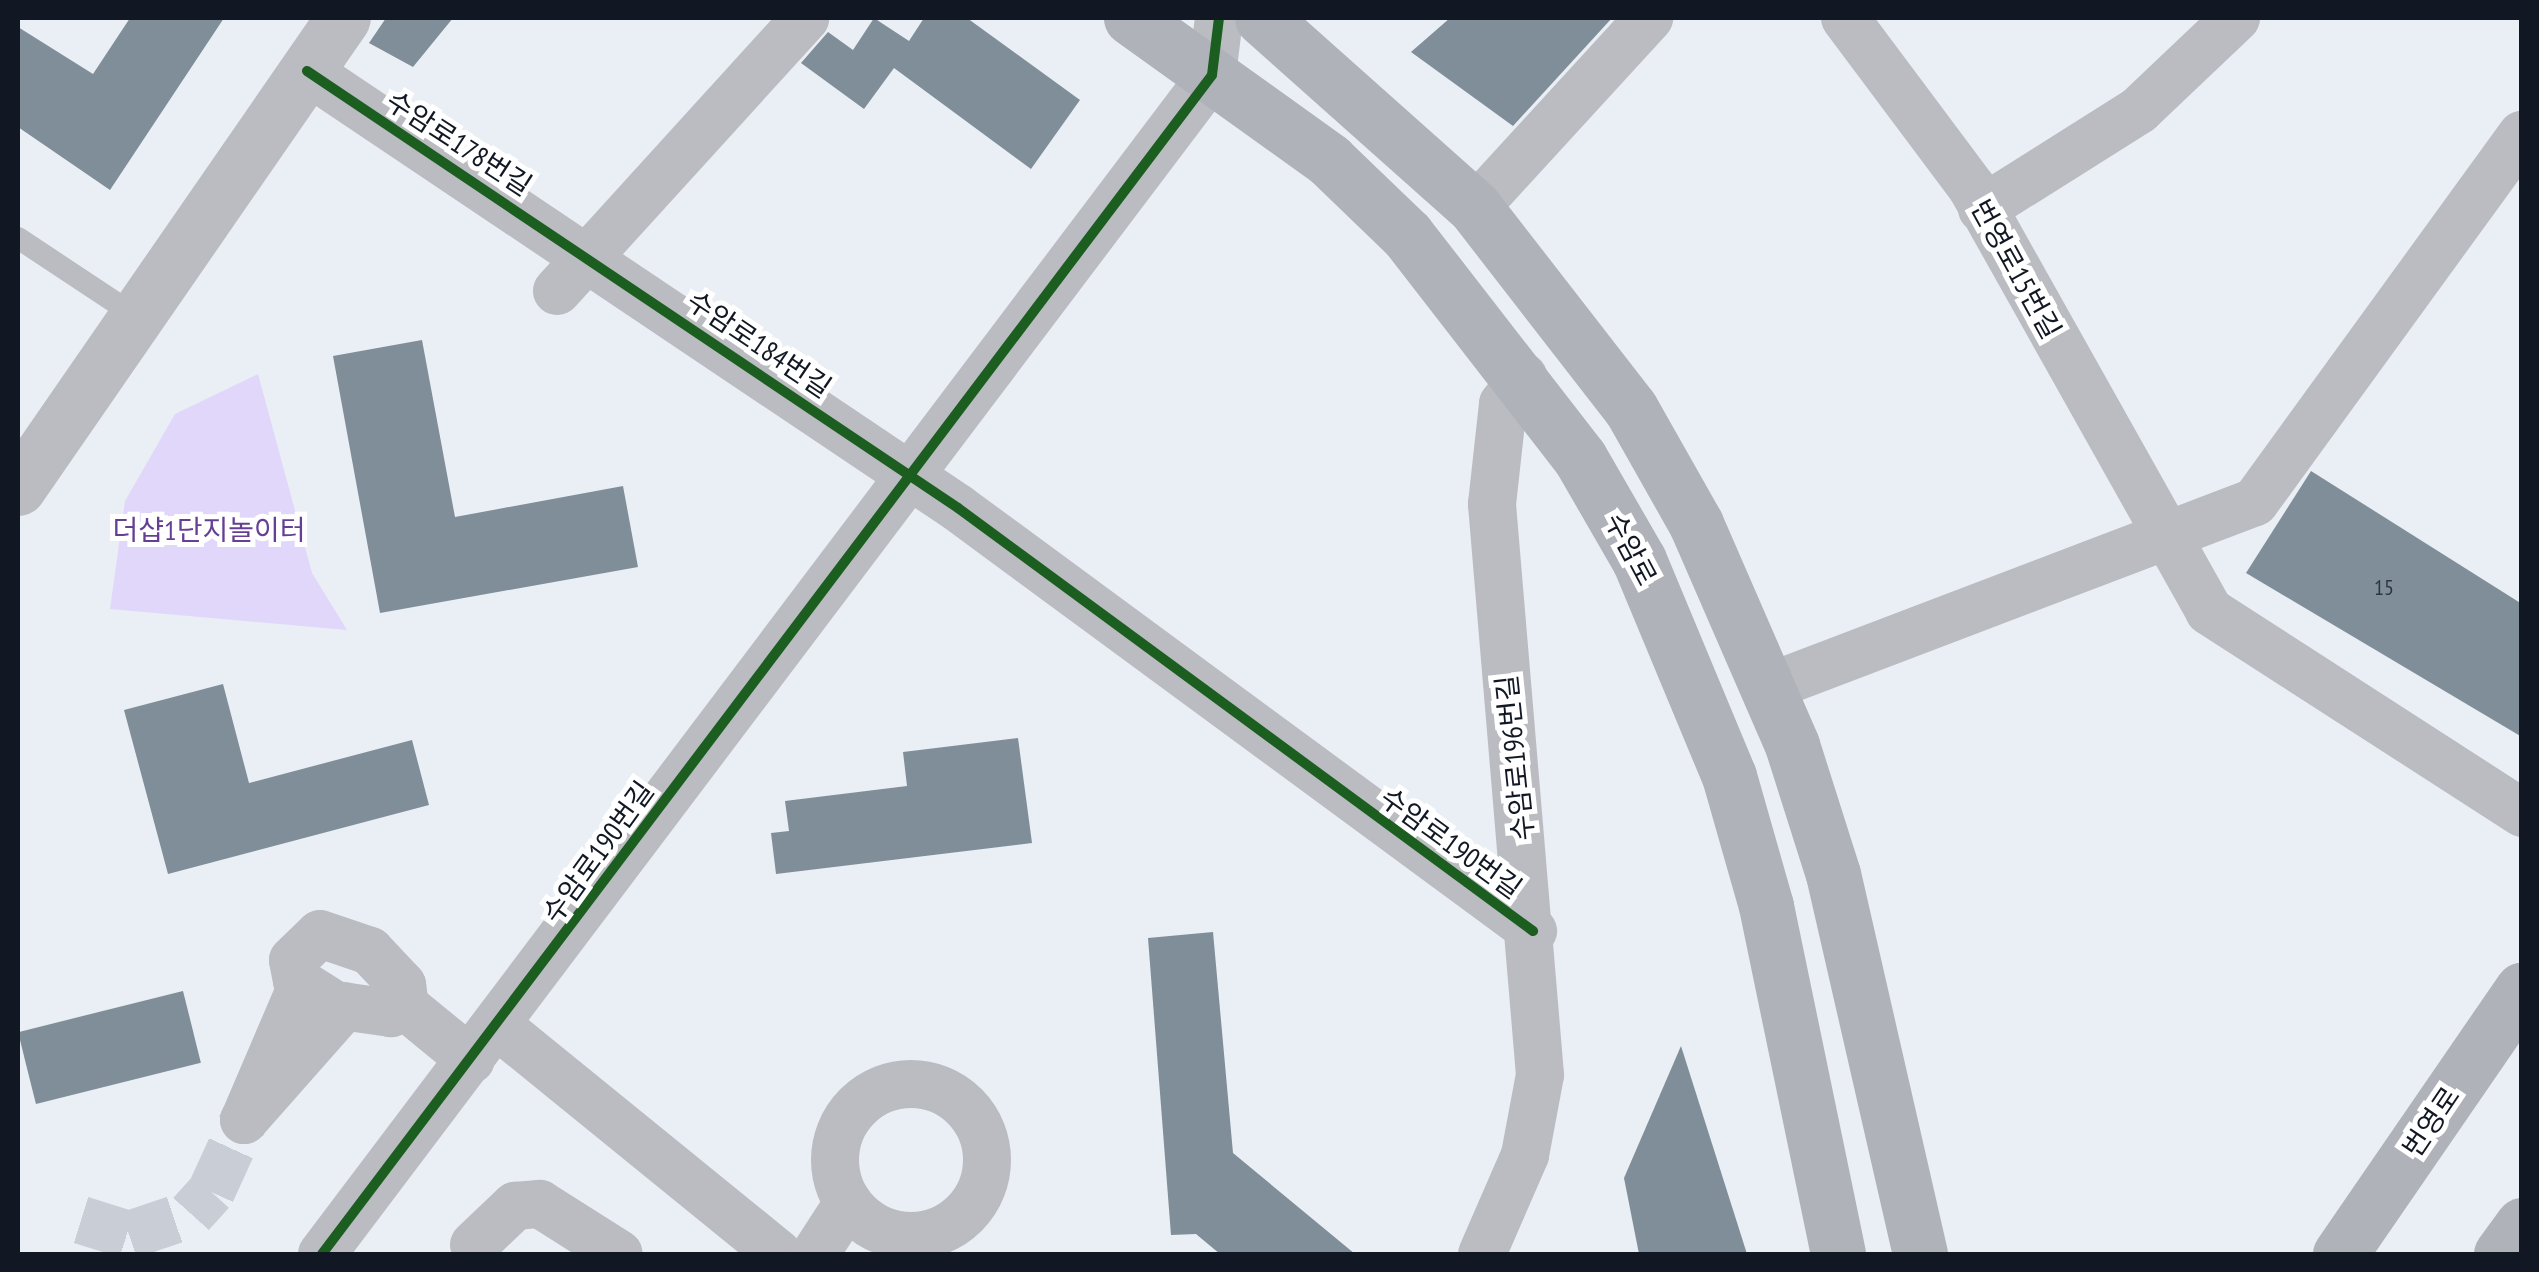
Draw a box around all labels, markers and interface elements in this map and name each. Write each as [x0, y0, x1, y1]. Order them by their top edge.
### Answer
street label: 수암로178번길 [380, 84, 538, 202]
street label: 번영로15번길 [1964, 194, 2068, 344]
street label: 수암로184번길 [681, 283, 837, 405]
street label: 수암로 [1598, 507, 1664, 591]
park label: 더샵1단지놀이터 [113, 513, 305, 547]
house number: 15 [2374, 575, 2394, 601]
street label: 수암로196번길 [1490, 673, 1540, 843]
street label: 수암로190번길 [535, 775, 661, 929]
street label: 수암로190번길 [1374, 780, 1528, 906]
street label: 번영로 [2395, 1081, 2467, 1163]

